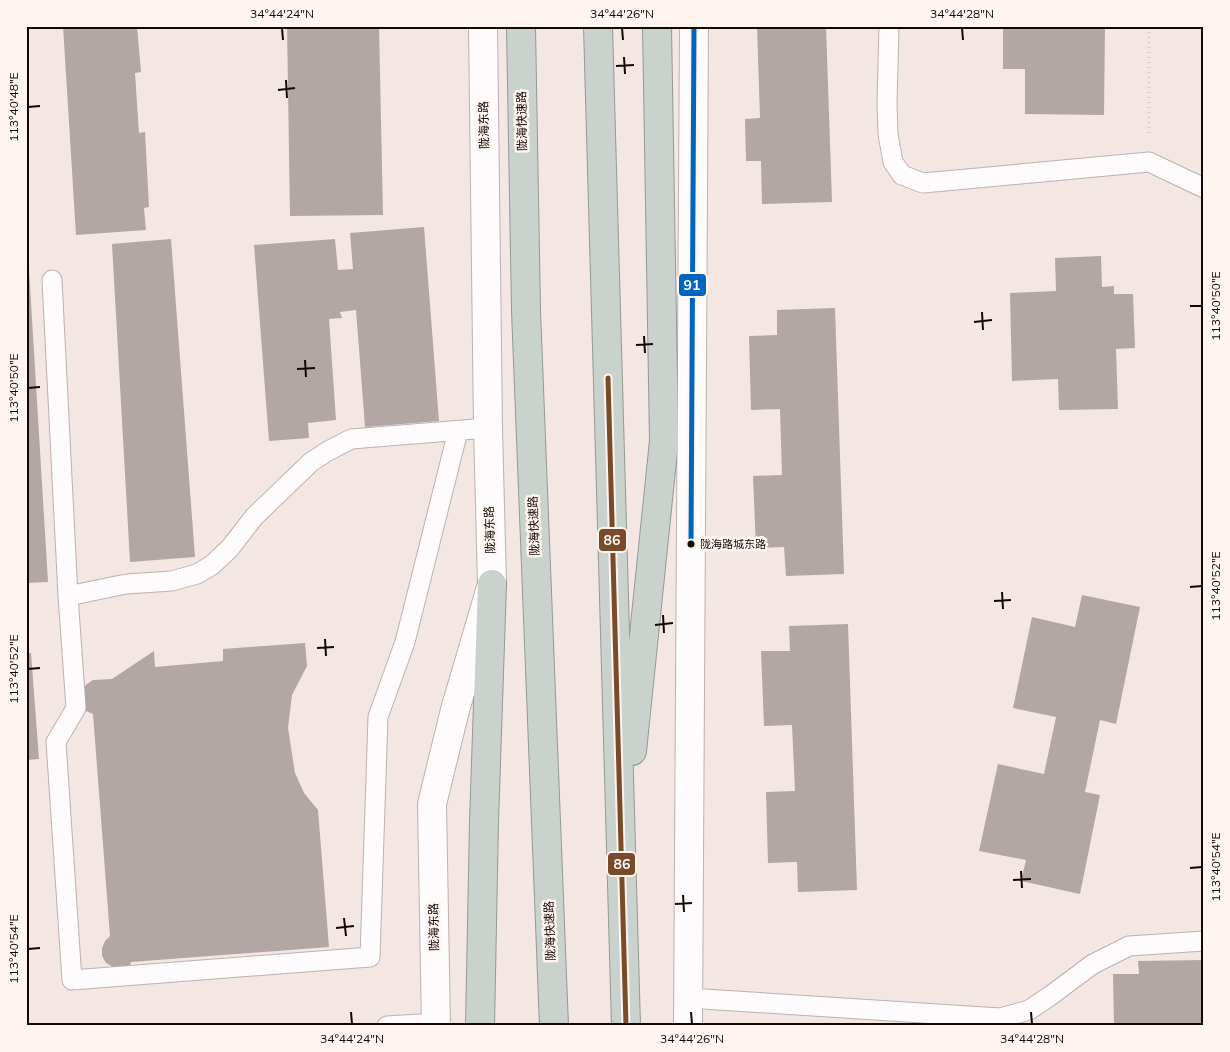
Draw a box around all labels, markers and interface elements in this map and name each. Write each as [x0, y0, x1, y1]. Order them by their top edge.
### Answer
text: 34°44'24"N [250, 6, 314, 21]
text: 34°44'26"N [590, 6, 654, 21]
text: 34°44'28"N [930, 6, 994, 21]
text: 113°40'48"E [6, 72, 21, 142]
street label: 陇海快速路 [513, 91, 530, 151]
street label: 陇海东路 [476, 101, 491, 149]
text: 113°40'50"E [1208, 271, 1223, 341]
line badge: 91 [678, 273, 707, 297]
text: 91 [684, 276, 700, 294]
text: 113°40'50"E [6, 353, 21, 423]
street label: 陇海快速路 [525, 496, 542, 556]
street label: 陇海东路 [481, 506, 498, 554]
line badge: 86 [598, 528, 627, 552]
text: 86 [604, 531, 620, 549]
place label: 陇海路城东路 [700, 537, 766, 551]
marker: 陇海路城东路 [686, 539, 696, 549]
text: 113°40'52"E [1208, 551, 1223, 621]
text: 113°40'52"E [6, 634, 21, 704]
text: 113°40'54"E [1208, 832, 1223, 902]
line badge: 86 [607, 852, 636, 876]
text: 86 [614, 855, 630, 873]
street label: 陇海快速路 [541, 901, 558, 961]
street label: 陇海东路 [426, 903, 441, 951]
text: 113°40'54"E [6, 914, 21, 984]
text: 34°44'24"N [320, 1031, 384, 1046]
text: 34°44'26"N [660, 1031, 724, 1046]
text: 34°44'28"N [1000, 1031, 1064, 1046]

